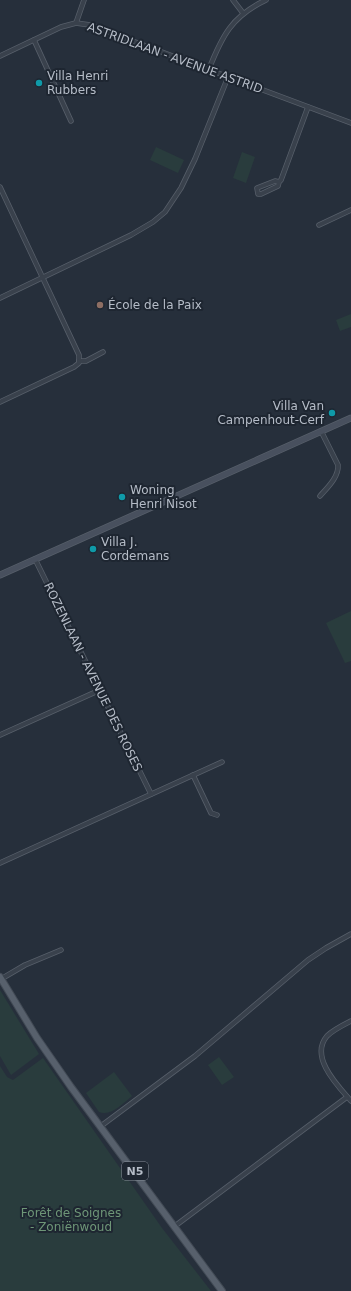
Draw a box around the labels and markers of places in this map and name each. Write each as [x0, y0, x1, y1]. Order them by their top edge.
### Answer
place label: Villa Henri Rubbers [47, 69, 108, 97]
marker: Villa Henri Rubbers [34, 78, 44, 88]
place label: École de la Paix [108, 297, 202, 312]
marker: École de la Paix [95, 300, 105, 310]
place label: Villa Van Campenhout-Cerf [217, 399, 325, 427]
marker: Villa Van Campenhout-Cerf [327, 408, 337, 418]
place label: Woning Henri Nisot [130, 483, 197, 511]
marker: Woning Henri Nisot [117, 492, 127, 502]
place label: Villa J. Cordemans [101, 535, 169, 563]
marker: Villa J. Cordemans [88, 544, 98, 554]

